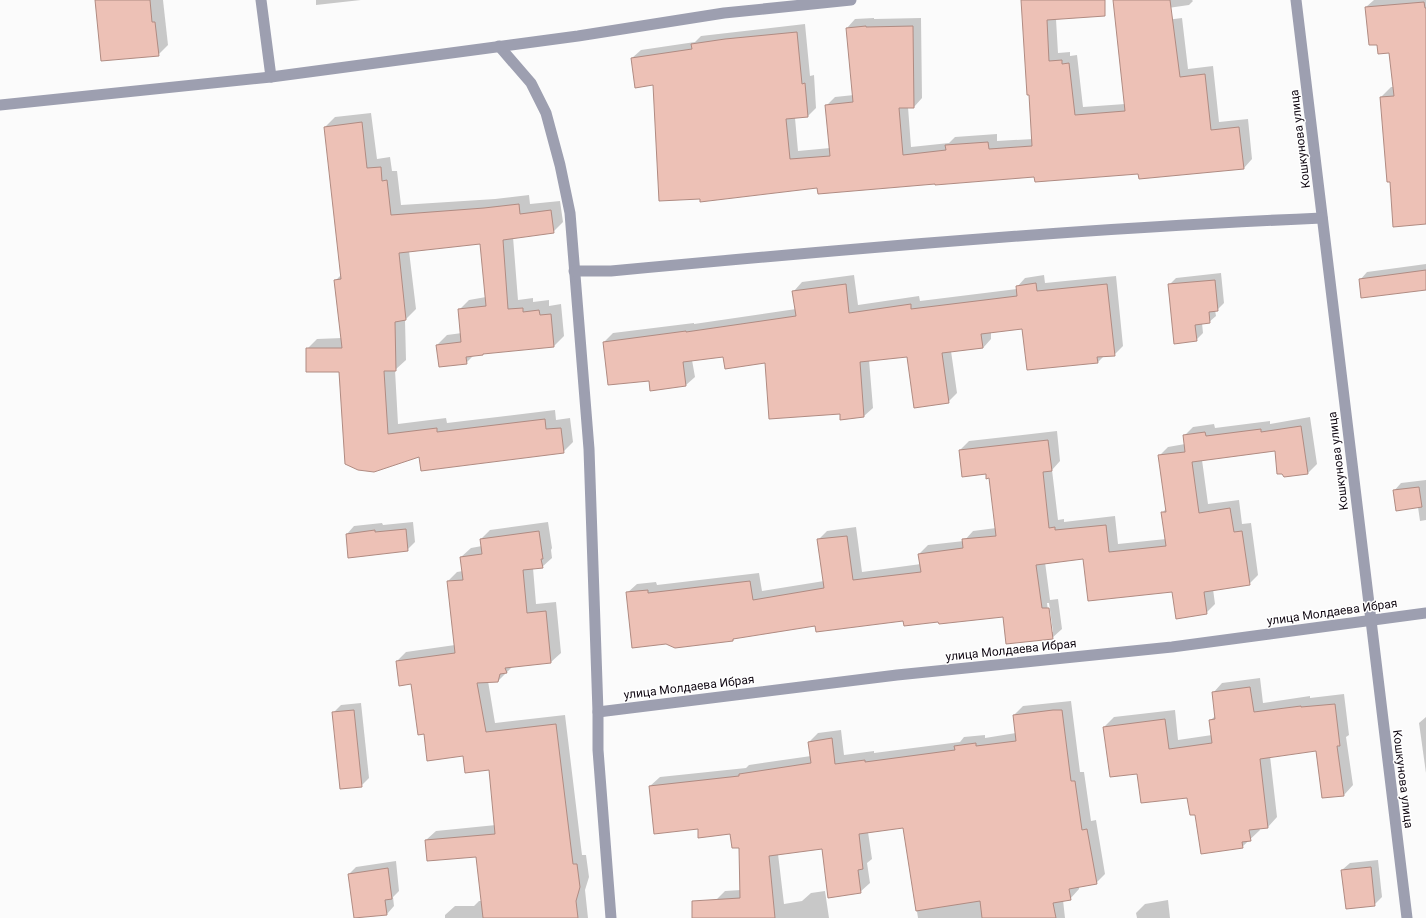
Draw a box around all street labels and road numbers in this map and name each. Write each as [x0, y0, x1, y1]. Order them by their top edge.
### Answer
street label: Кошкунова улица [1287, 89, 1313, 189]
street label: Кошкунова улица [1325, 411, 1351, 511]
street label: улица Молдаева Ибрая [1266, 596, 1398, 628]
street label: улица Молдаева Ибрая [945, 636, 1077, 664]
street label: улица Молдаева Ибрая [623, 672, 755, 702]
street label: Кошкунова улица [1390, 729, 1416, 829]

